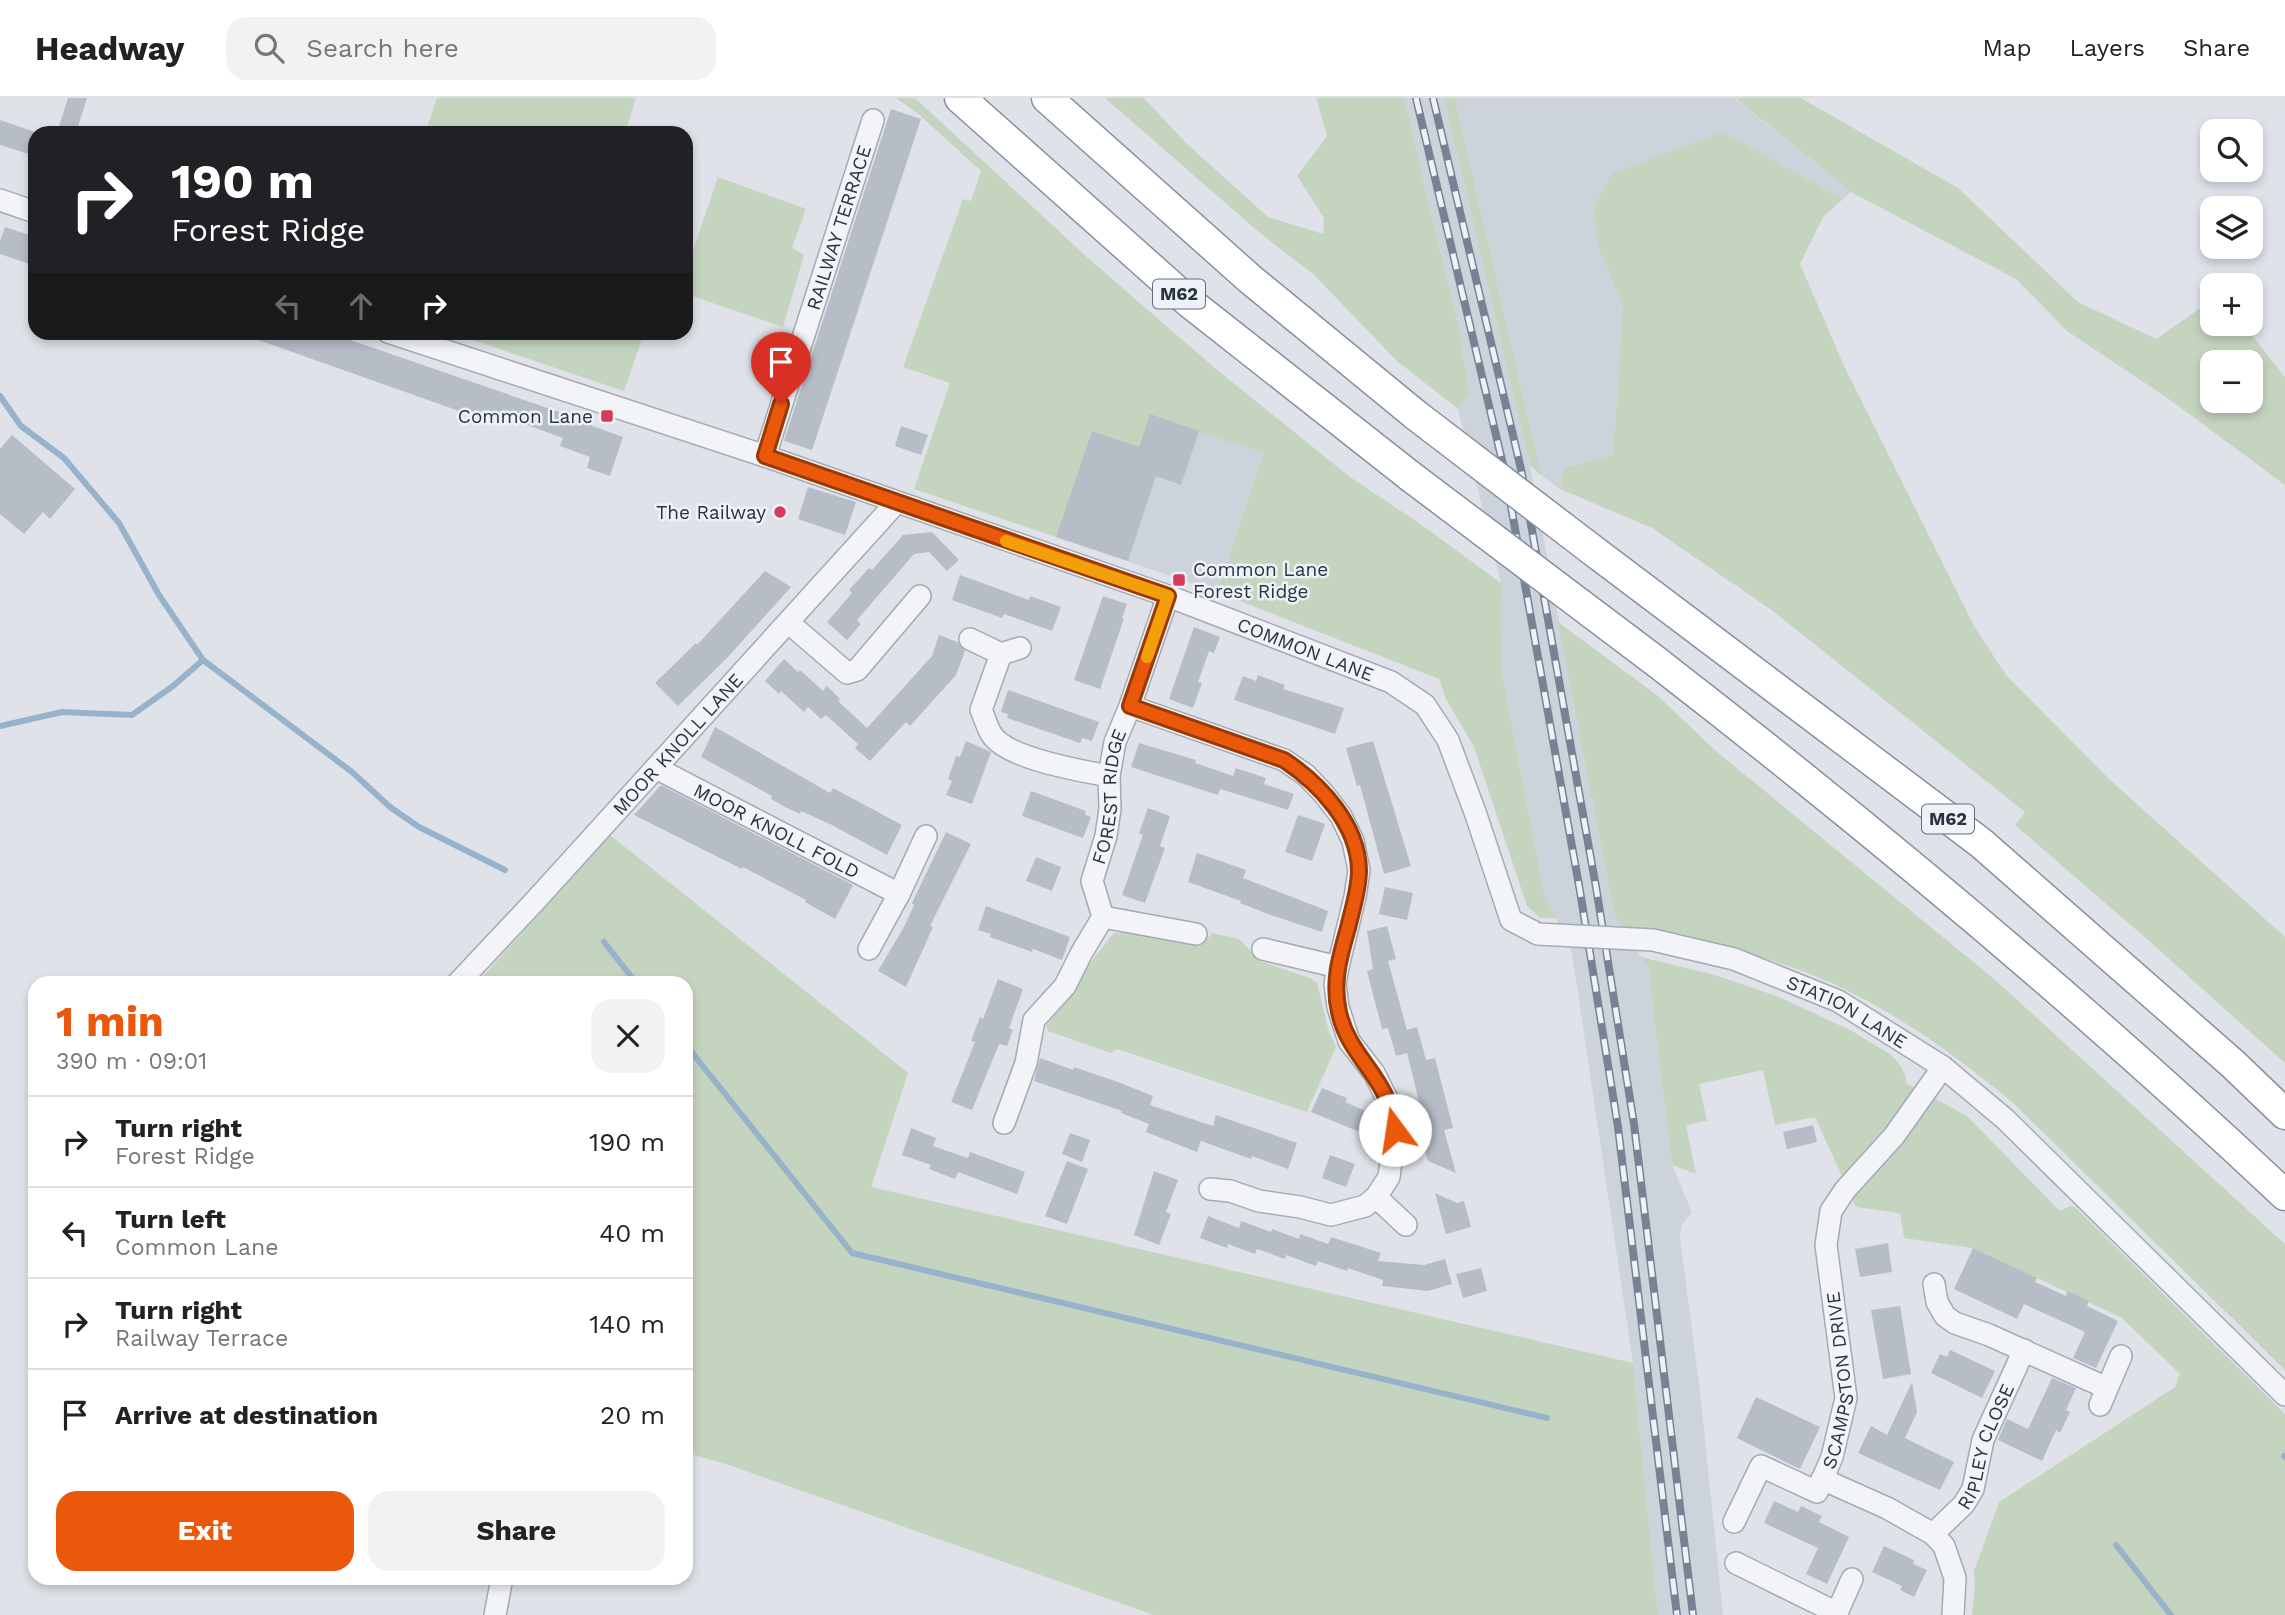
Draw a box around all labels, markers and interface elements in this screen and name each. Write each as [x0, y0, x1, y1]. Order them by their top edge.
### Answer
search box [226, 17, 716, 80]
text: Headway [35, 29, 184, 68]
icon: search [250, 29, 288, 67]
text: Search here [306, 33, 459, 63]
text: Map [1983, 34, 2031, 62]
text: Layers [2069, 34, 2145, 62]
text: Share [2183, 34, 2250, 62]
map controls [2200, 119, 2263, 413]
button: search [2200, 119, 2263, 182]
street label: RAILWAY TERRACE [802, 142, 876, 313]
text: 190 m [171, 152, 314, 210]
icon: right [56, 154, 147, 245]
button: layers [2200, 196, 2263, 259]
text: Forest Ridge [171, 211, 365, 249]
button: + [2200, 273, 2263, 336]
road number: M62 [1153, 280, 1205, 308]
icon: left [269, 287, 307, 325]
icon: ahead [342, 287, 380, 325]
icon: right [415, 287, 453, 325]
pin [751, 332, 811, 404]
icon: arrive [762, 343, 800, 381]
button: − [2200, 350, 2263, 413]
place label: Common Lane [458, 405, 593, 428]
marker: Common Lane [599, 408, 615, 424]
place label: The Railway [656, 501, 766, 524]
marker: The Railway [772, 504, 788, 520]
place label: Common Lane Forest Ridge [1193, 558, 1328, 603]
marker: Common Lane Forest Ridge [1171, 572, 1187, 588]
street label: COMMON LANE [1234, 613, 1377, 686]
street label: MOOR KNOLL LANE [608, 669, 748, 820]
street label: FOREST RIDGE [1087, 725, 1131, 867]
street label: MOOR KNOLL FOLD [690, 779, 863, 884]
road number: M62 [1922, 804, 1974, 834]
street label: STATION LANE [1783, 970, 1911, 1054]
text: 1 min [56, 997, 164, 1046]
button: close [591, 999, 665, 1073]
text: 390 m · 09:01 [56, 1048, 207, 1075]
position arrow [1358, 1093, 1432, 1167]
text: Turn right [115, 1113, 242, 1143]
icon: right [56, 1123, 94, 1161]
text: 190 m [589, 1127, 665, 1157]
text: Forest Ridge [115, 1143, 255, 1170]
text: Turn left [115, 1204, 226, 1234]
icon: left [56, 1214, 94, 1252]
text: 40 m [599, 1218, 665, 1248]
text: Common Lane [115, 1234, 279, 1261]
street label: SCAMPSTON DRIVE [1817, 1290, 1859, 1472]
text: Turn right [115, 1295, 242, 1325]
icon: right [56, 1305, 94, 1343]
text: 140 m [589, 1309, 665, 1339]
text: Railway Terrace [115, 1325, 288, 1352]
street label: RIPLEY CLOSE [1952, 1380, 2019, 1514]
icon: arrive [56, 1396, 94, 1434]
text: Arrive at destination [115, 1400, 378, 1430]
text: 20 m [600, 1400, 665, 1430]
button: Exit [56, 1491, 354, 1571]
button: Share [368, 1491, 665, 1571]

